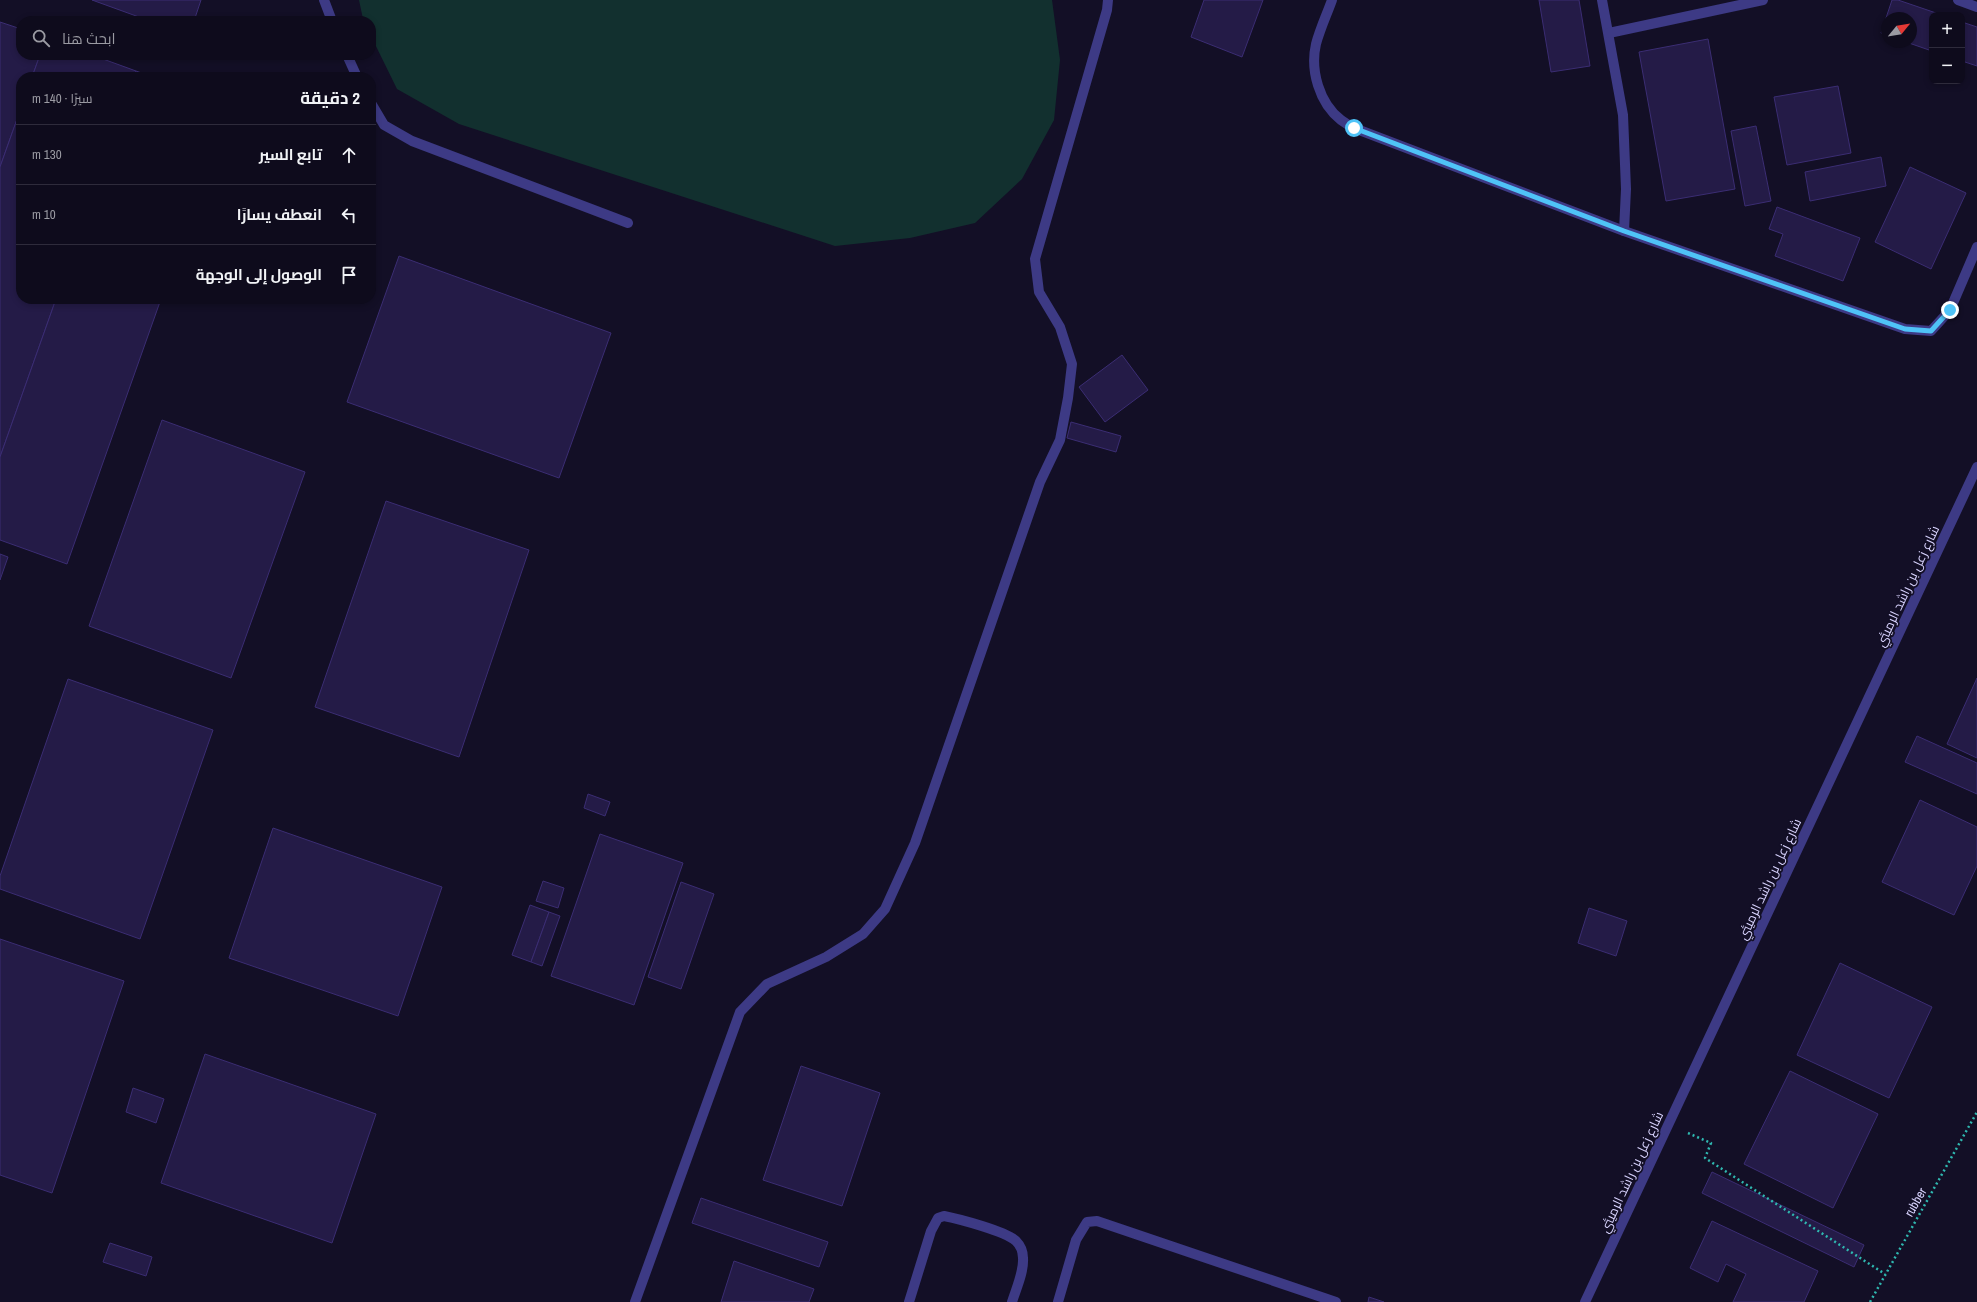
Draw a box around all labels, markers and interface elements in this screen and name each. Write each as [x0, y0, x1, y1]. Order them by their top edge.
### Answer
north arrow [1881, 12, 1917, 48]
map controls [1929, 12, 1965, 84]
button: + [1929, 12, 1965, 48]
search box [16, 16, 376, 60]
icon: search [30, 27, 52, 49]
text: ابحث هنا [62, 28, 116, 49]
button: − [1929, 48, 1965, 84]
text: 2 دقيقة [300, 86, 360, 109]
text: سيرًا · 140 m [32, 90, 93, 107]
route start [1345, 119, 1363, 137]
text: تابع السير [259, 144, 322, 165]
icon: ahead [338, 144, 360, 166]
text: 130 m [32, 146, 62, 163]
text: انعطف يسارًا [237, 204, 322, 225]
icon: left [338, 204, 360, 226]
text: 10 m [32, 206, 56, 223]
text: الوصول إلى الوجهة [196, 264, 322, 285]
icon: arrive [338, 264, 360, 286]
route end [1941, 301, 1959, 319]
street label: شارع زعل بن راشد الرميثي [1872, 523, 1945, 650]
street label: شارع زعل بن راشد الرميثي [1734, 816, 1807, 943]
street label: شارع زعل بن راشد الرميثي [1596, 1109, 1669, 1236]
street label: rubber [1900, 1184, 1931, 1220]

